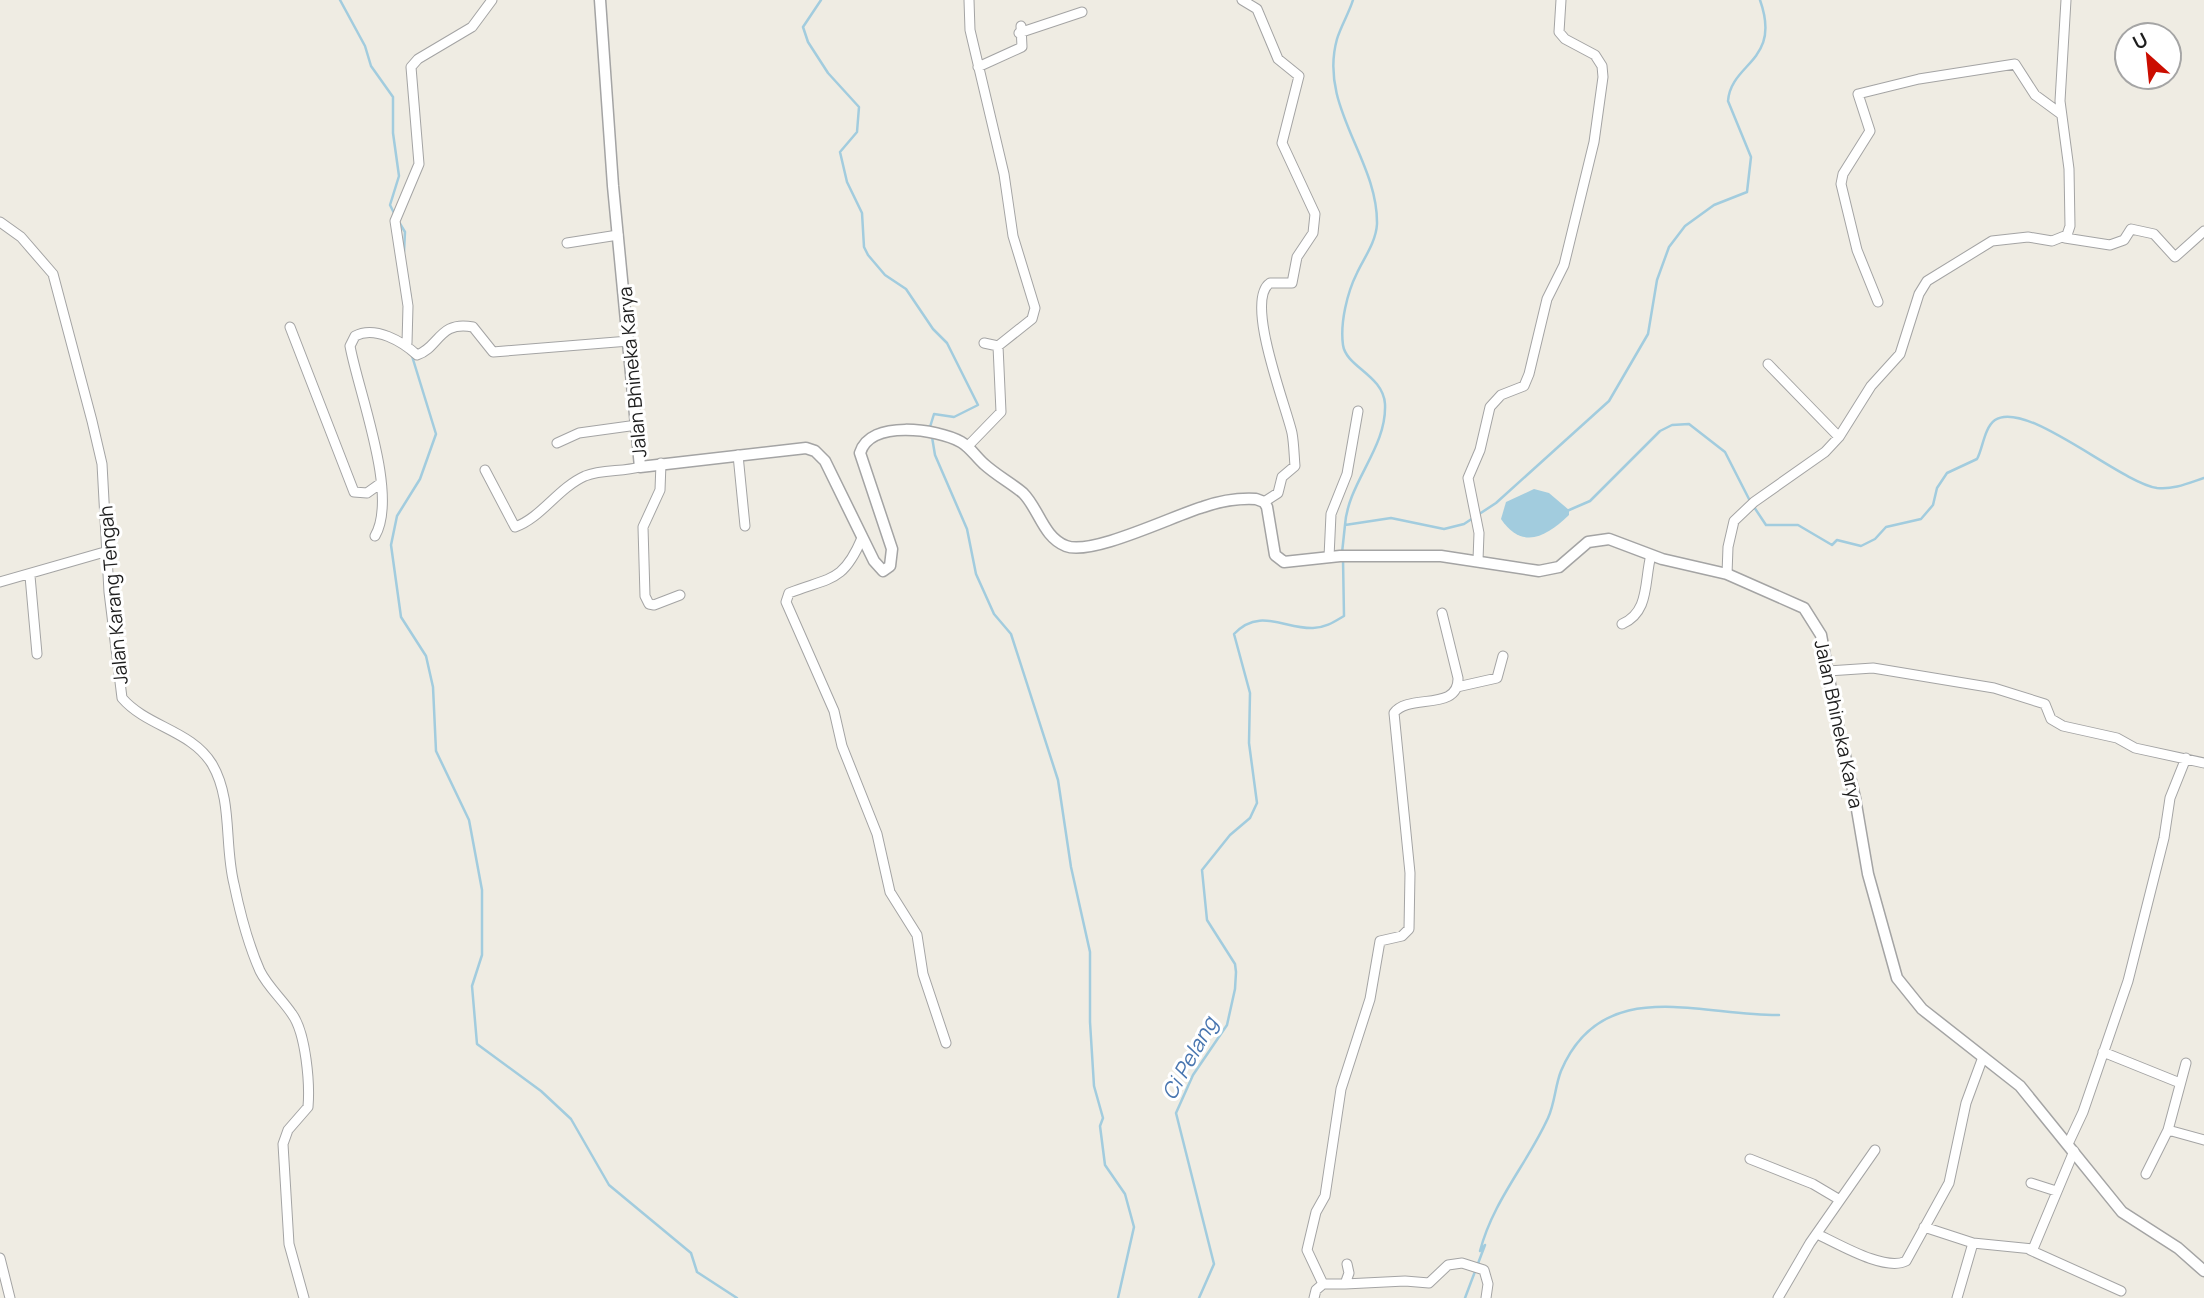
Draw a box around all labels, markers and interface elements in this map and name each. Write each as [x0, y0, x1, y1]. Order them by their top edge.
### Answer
north arrow [2113, 21, 2183, 91]
text: U [2128, 26, 2152, 56]
street label: Jalan Bhineka Karya [612, 285, 652, 459]
street label: Jalan Karang Tengah [92, 504, 134, 686]
street label: Jalan Bhineka Karya [1808, 637, 1870, 811]
water label: Ci Pelang [1155, 1010, 1224, 1104]

